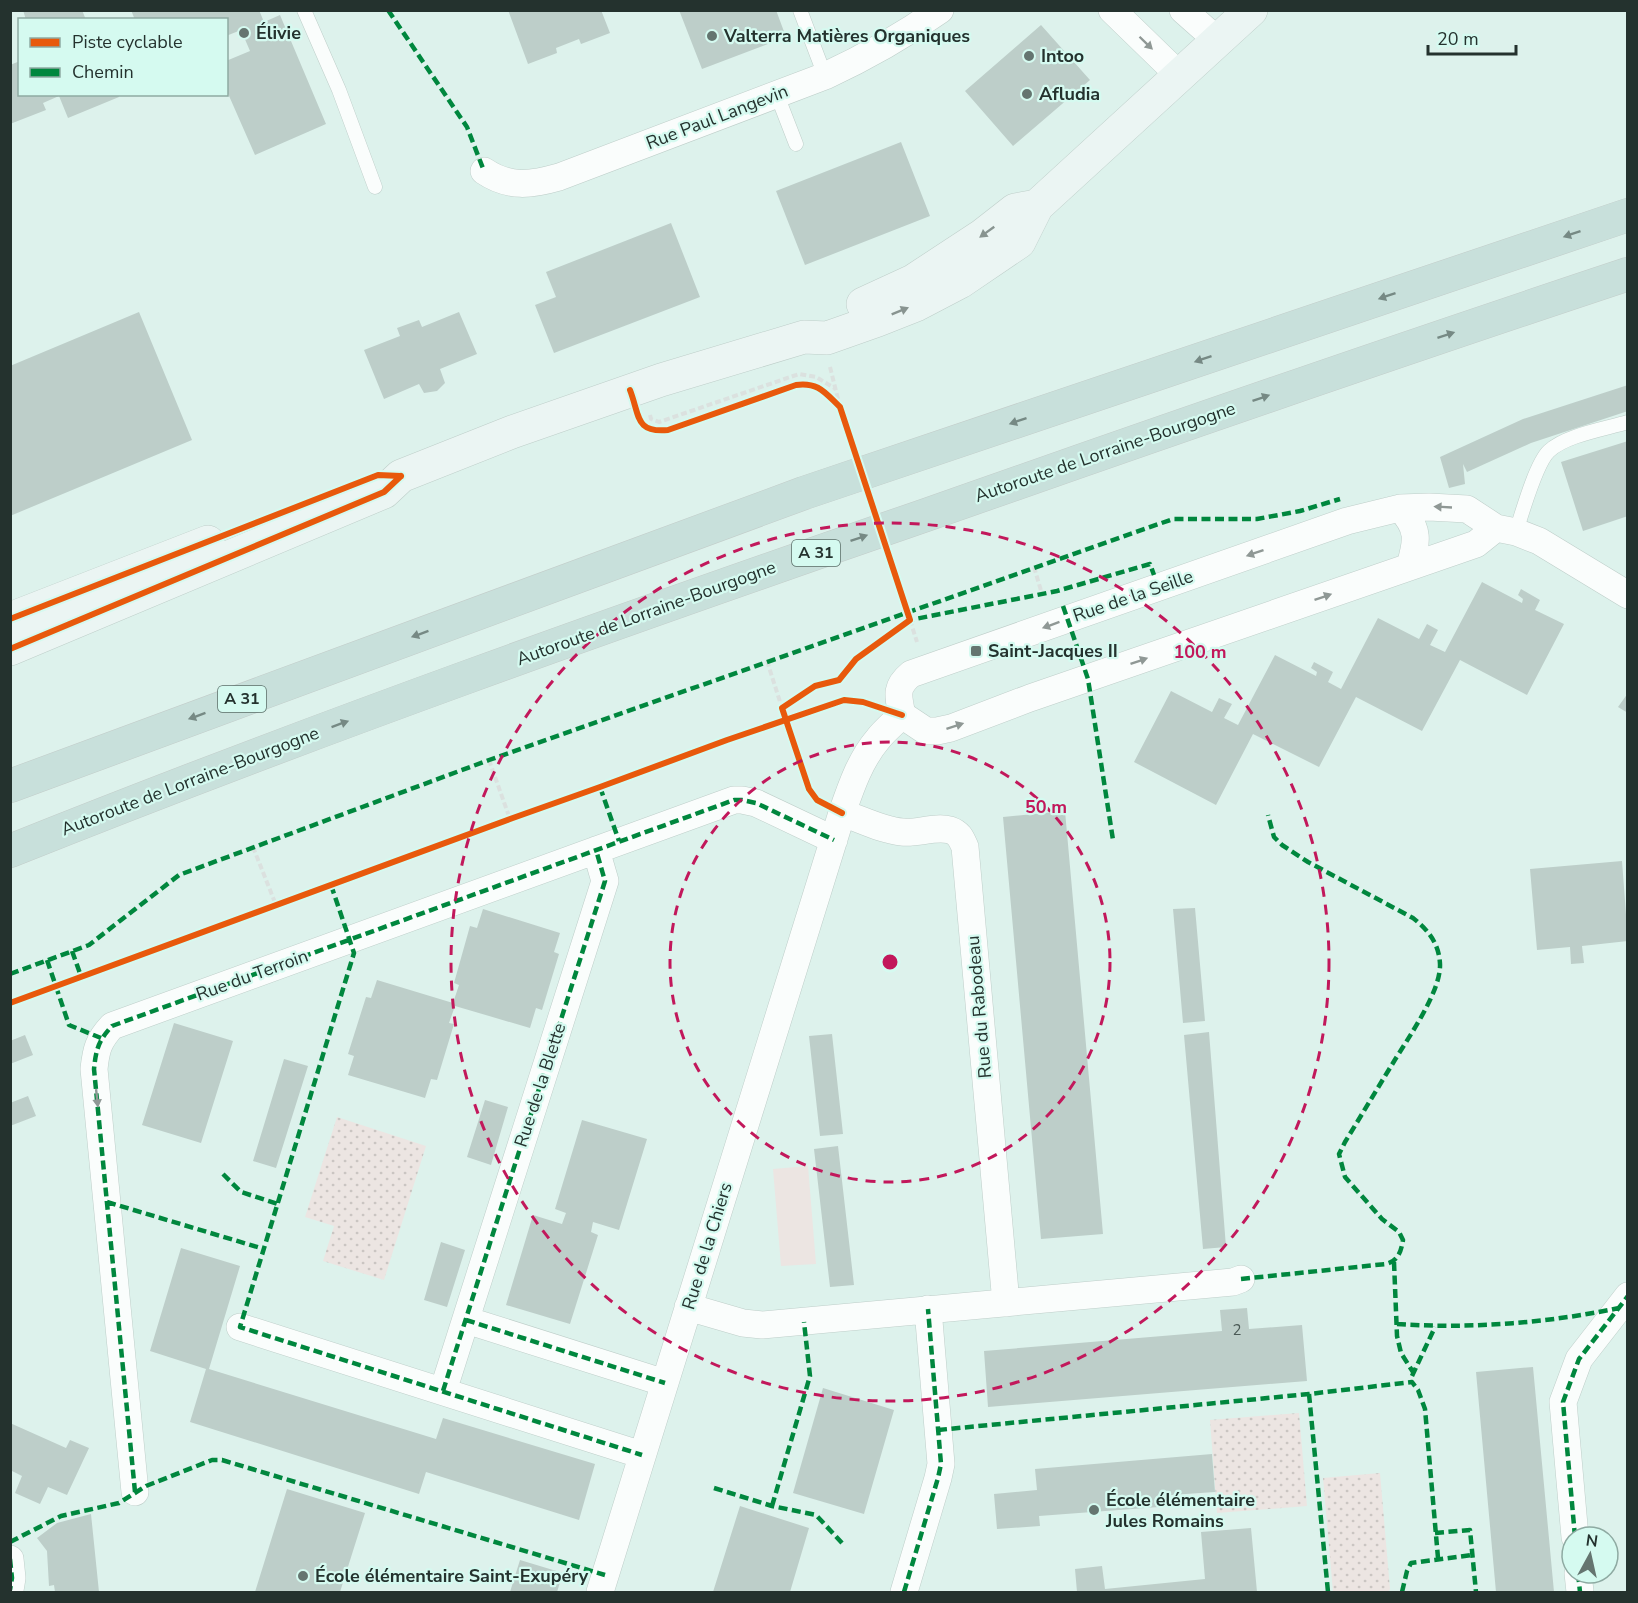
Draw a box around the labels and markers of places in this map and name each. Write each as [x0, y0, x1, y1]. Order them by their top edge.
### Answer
place label: Élivie [256, 21, 301, 45]
place label: Valterra Matières Organiques [723, 24, 970, 48]
marker: Élivie [237, 26, 251, 40]
marker: Valterra Matières Organiques [705, 29, 719, 43]
place label: Intoo [1041, 44, 1084, 68]
marker: Intoo [1022, 49, 1036, 63]
place label: Afludia [1039, 82, 1100, 106]
marker: Afludia [1020, 87, 1034, 101]
place label: Saint-Jacques II [988, 639, 1118, 663]
marker: Saint-Jacques II [969, 644, 983, 658]
centre of rings [880, 952, 900, 972]
place label: École élémentaire Jules Romains [1105, 1488, 1255, 1533]
marker: École élémentaire Jules Romains [1087, 1503, 1101, 1517]
place label: École élémentaire Saint-Exupéry [315, 1564, 589, 1588]
marker: École élémentaire Saint-Exupéry [296, 1569, 310, 1583]

